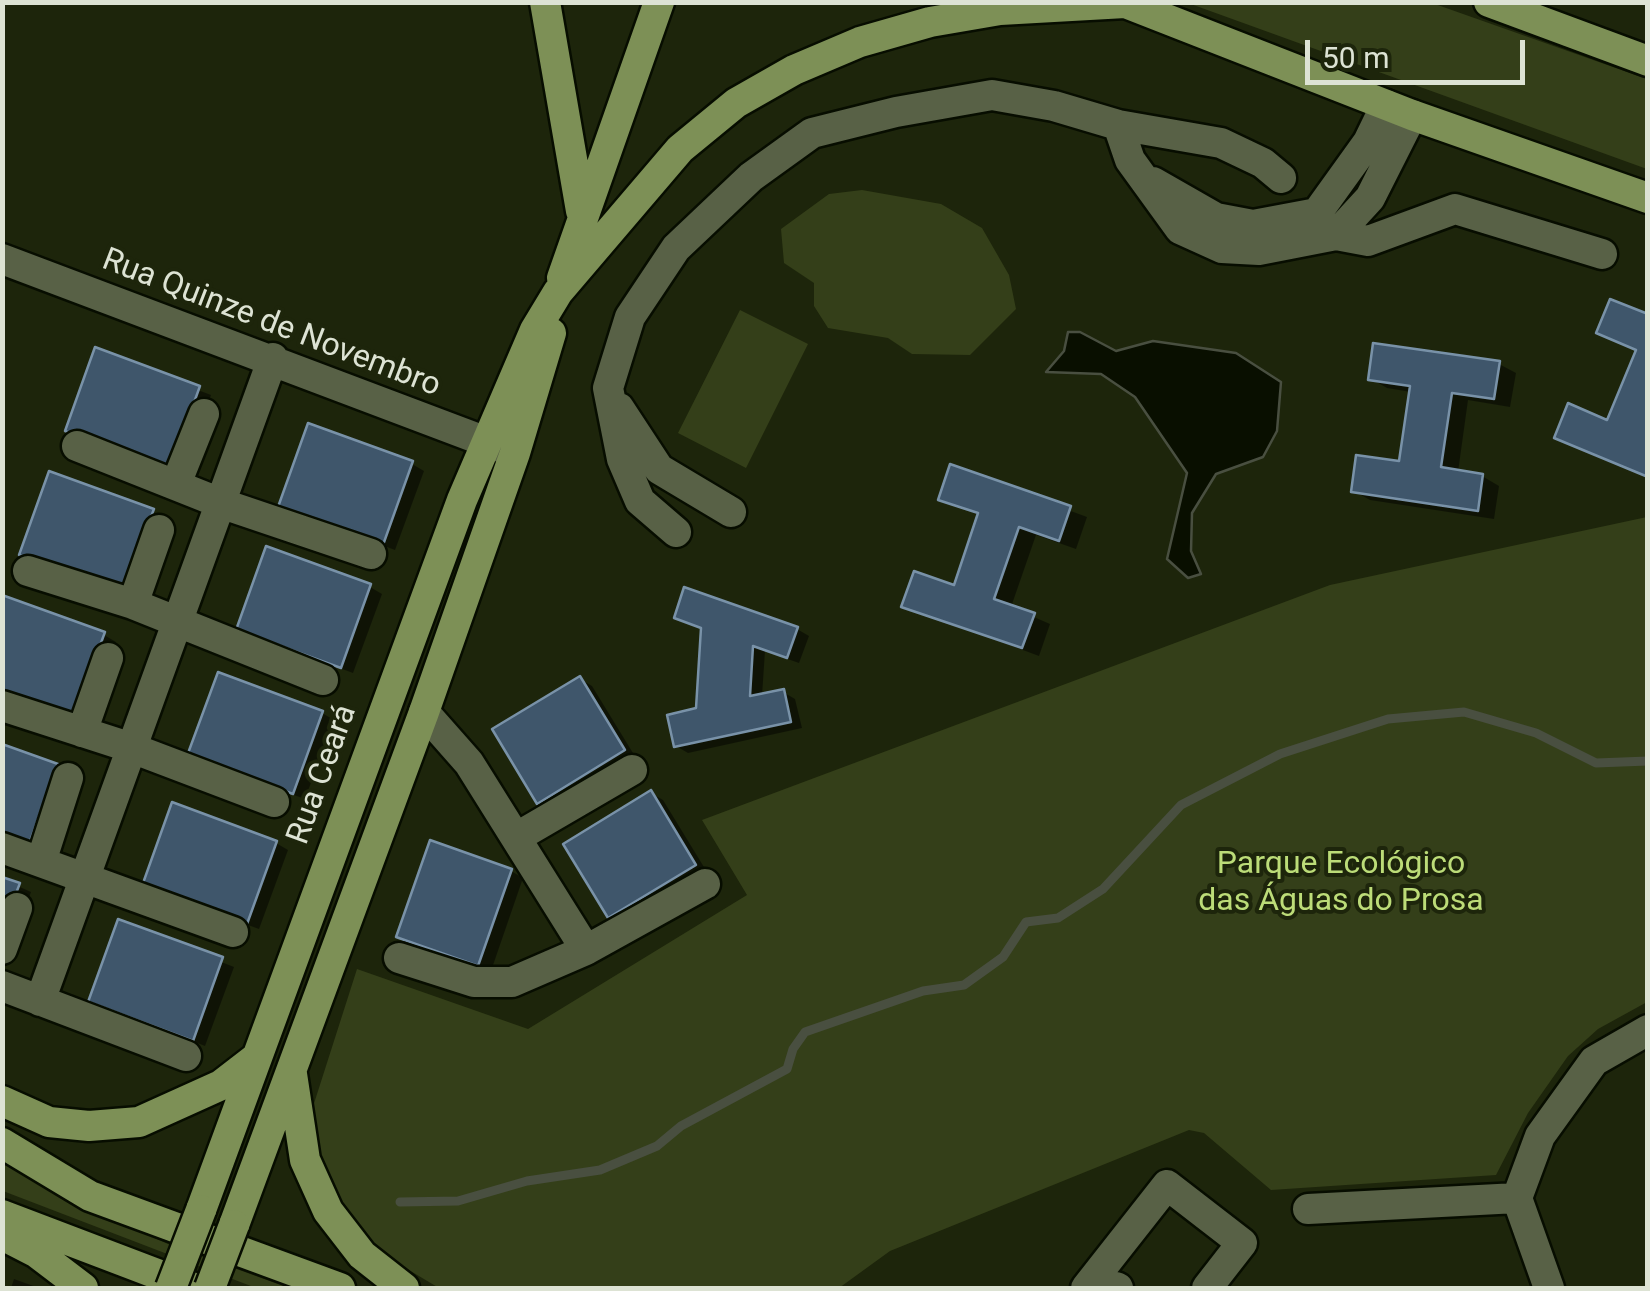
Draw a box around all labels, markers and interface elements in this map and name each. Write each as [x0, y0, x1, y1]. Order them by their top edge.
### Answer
scale bar [1310, 20, 1530, 82]
text: 50 m [1322, 40, 1389, 75]
street label: Rua Quinze de Novembro [96, 242, 446, 406]
street label: Rua Ceará [280, 700, 366, 850]
park label: Parque Ecológico das Águas do Prosa [1198, 846, 1484, 921]

